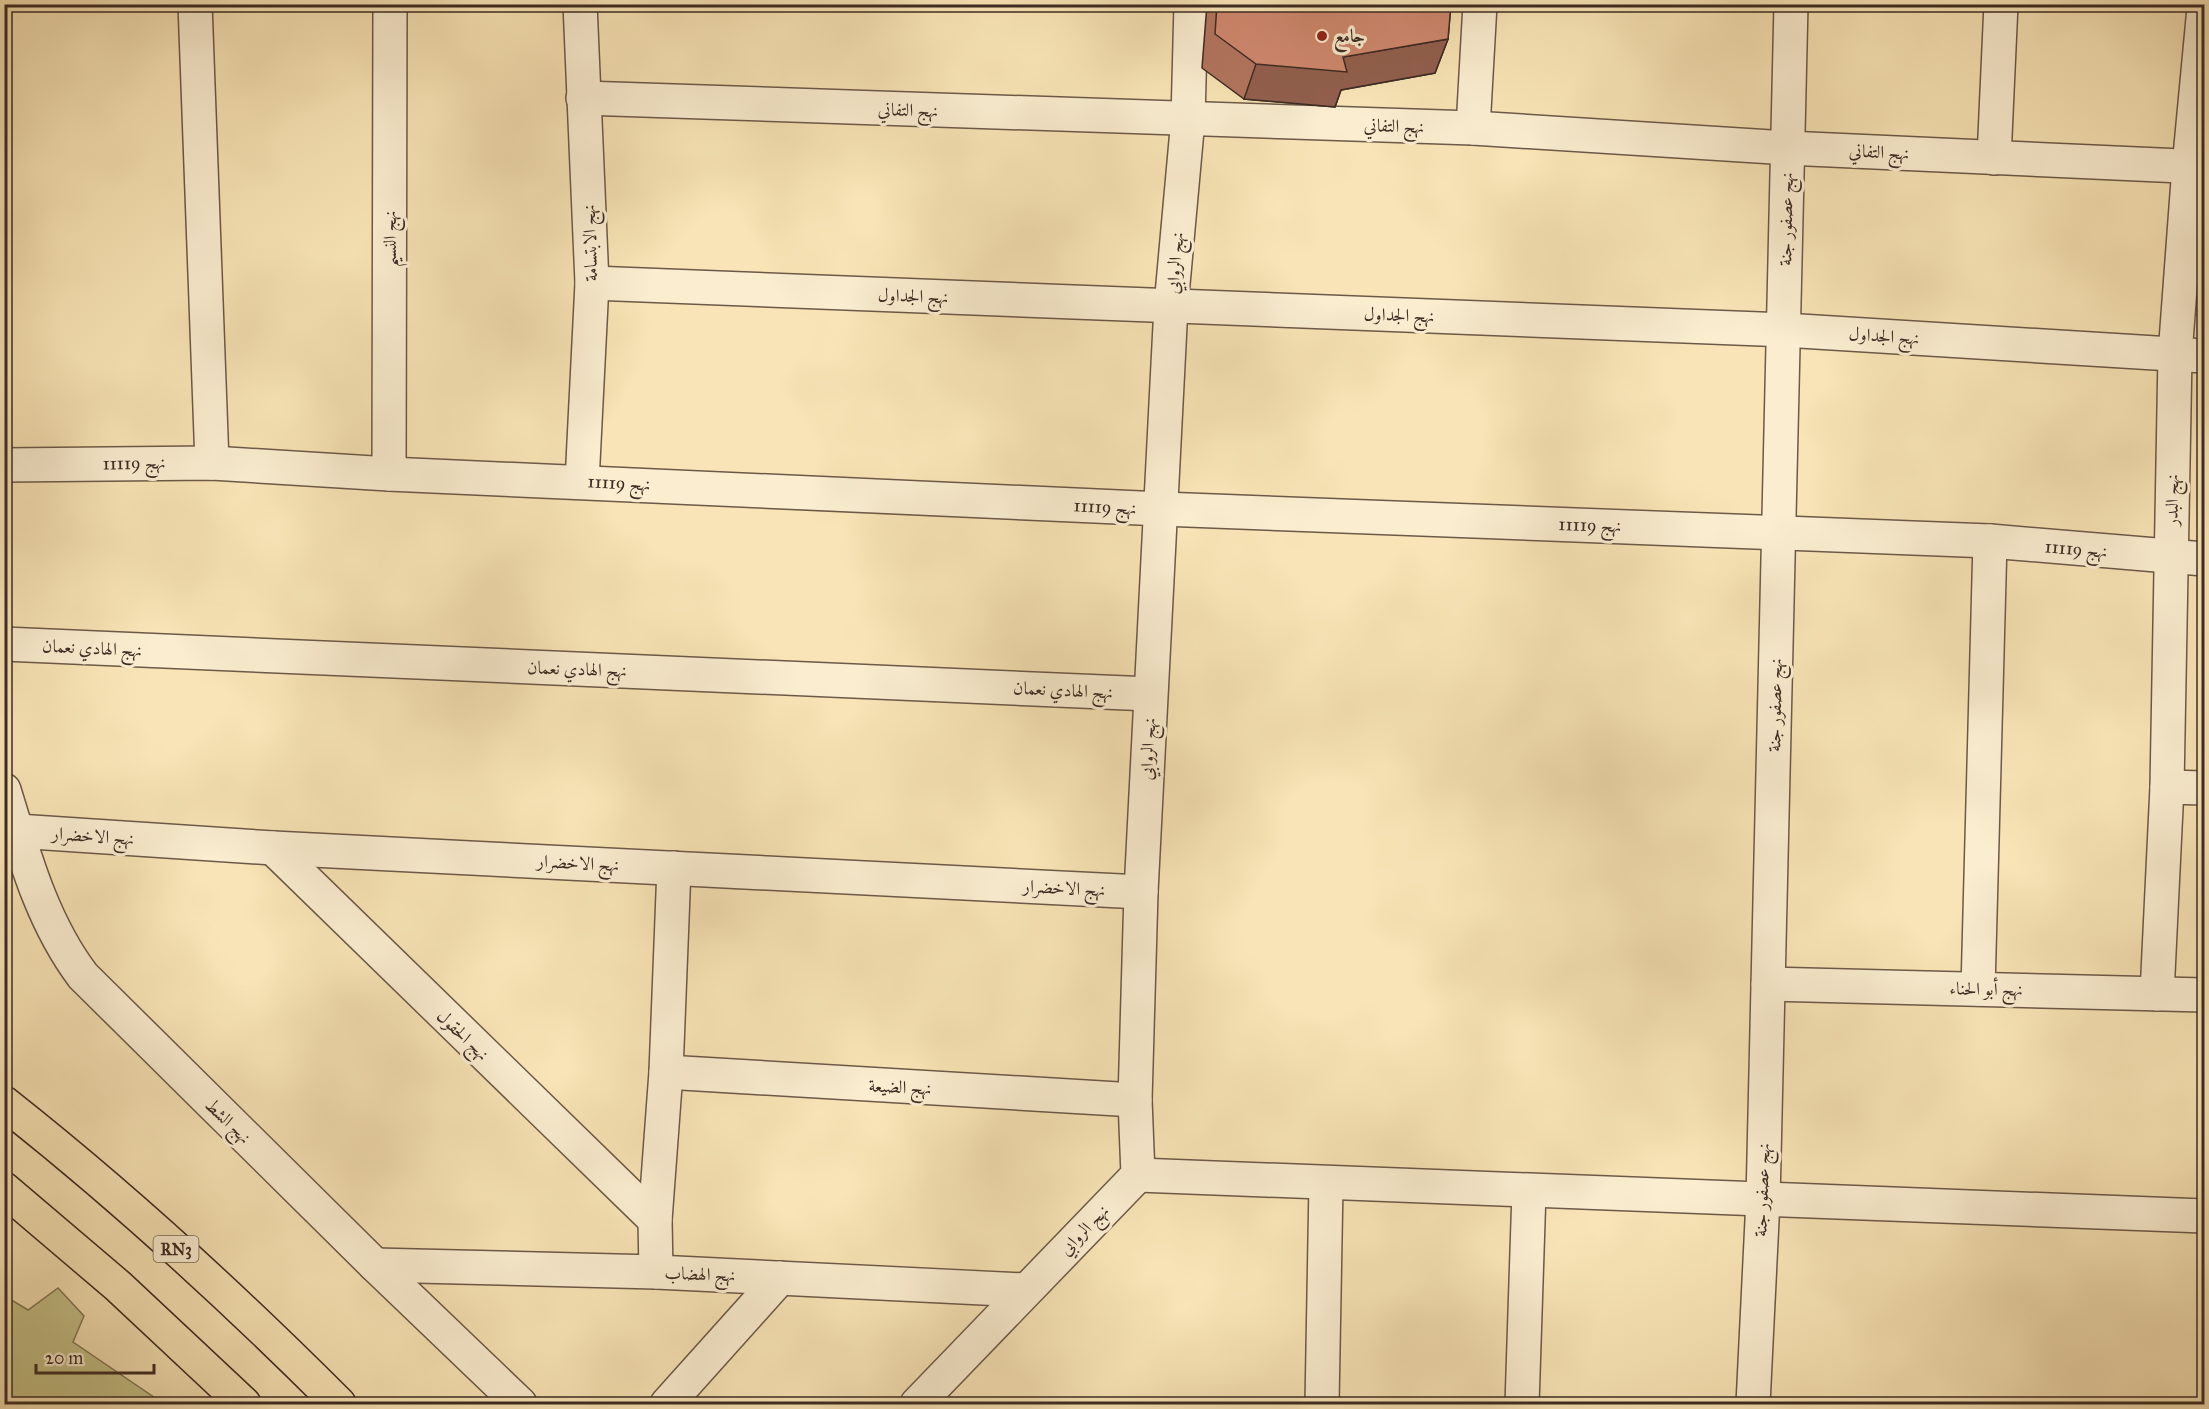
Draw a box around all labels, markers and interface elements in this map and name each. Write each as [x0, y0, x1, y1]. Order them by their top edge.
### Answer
place label: جامع [1334, 25, 1365, 53]
marker: جامع [1315, 29, 1329, 43]
street label: نهج التفاني [877, 98, 939, 127]
street label: نهج التفاني [1363, 114, 1425, 143]
street label: نهج التفاني [1848, 139, 1910, 170]
street label: نهج عصفور جنة [1774, 172, 1803, 266]
street label: نهج الابتسامة [578, 204, 607, 282]
street label: نهج النسيم [379, 211, 408, 267]
street label: نهج الروابي [1161, 231, 1194, 295]
street label: نهج الجداول [877, 284, 949, 313]
street label: نهج الجداول [1363, 303, 1435, 332]
street label: نهج الجداول [1848, 323, 1920, 354]
street label: نهج 11119 [102, 451, 166, 480]
street label: نهج 11119 [587, 470, 651, 501]
street label: نهج البدر [2161, 474, 2188, 528]
street label: نهج 11119 [1073, 494, 1137, 525]
street label: نهج 11119 [1558, 513, 1622, 542]
street label: نهج 11119 [2043, 535, 2108, 568]
street label: نهج الهادي نعمان [41, 634, 142, 667]
street label: نهج الهادي نعمان [527, 656, 627, 687]
street label: نهج عصفور جنة [1763, 658, 1792, 752]
street label: نهج الهادي نعمان [1012, 676, 1113, 709]
street label: نهج الروابي [1135, 717, 1166, 781]
street label: نهج الاخضرار [49, 822, 135, 855]
street label: نهج الاخضرار [534, 850, 620, 881]
street label: نهج الاخضرار [1020, 875, 1106, 906]
street label: نهج أبو الحناء [1949, 975, 2023, 1006]
street label: نهج الحقول [429, 1005, 494, 1069]
street label: نهج الضيعة [868, 1074, 932, 1105]
street label: نهج الشط [197, 1094, 256, 1152]
street label: نهج عصفور جنة [1749, 1143, 1780, 1237]
street label: نهج الروابي [1054, 1200, 1117, 1264]
road number: RN3 [154, 1236, 198, 1262]
street label: نهج الهضاب [664, 1262, 736, 1291]
scale bar [36, 1337, 154, 1375]
text: 20 m [45, 1347, 83, 1369]

